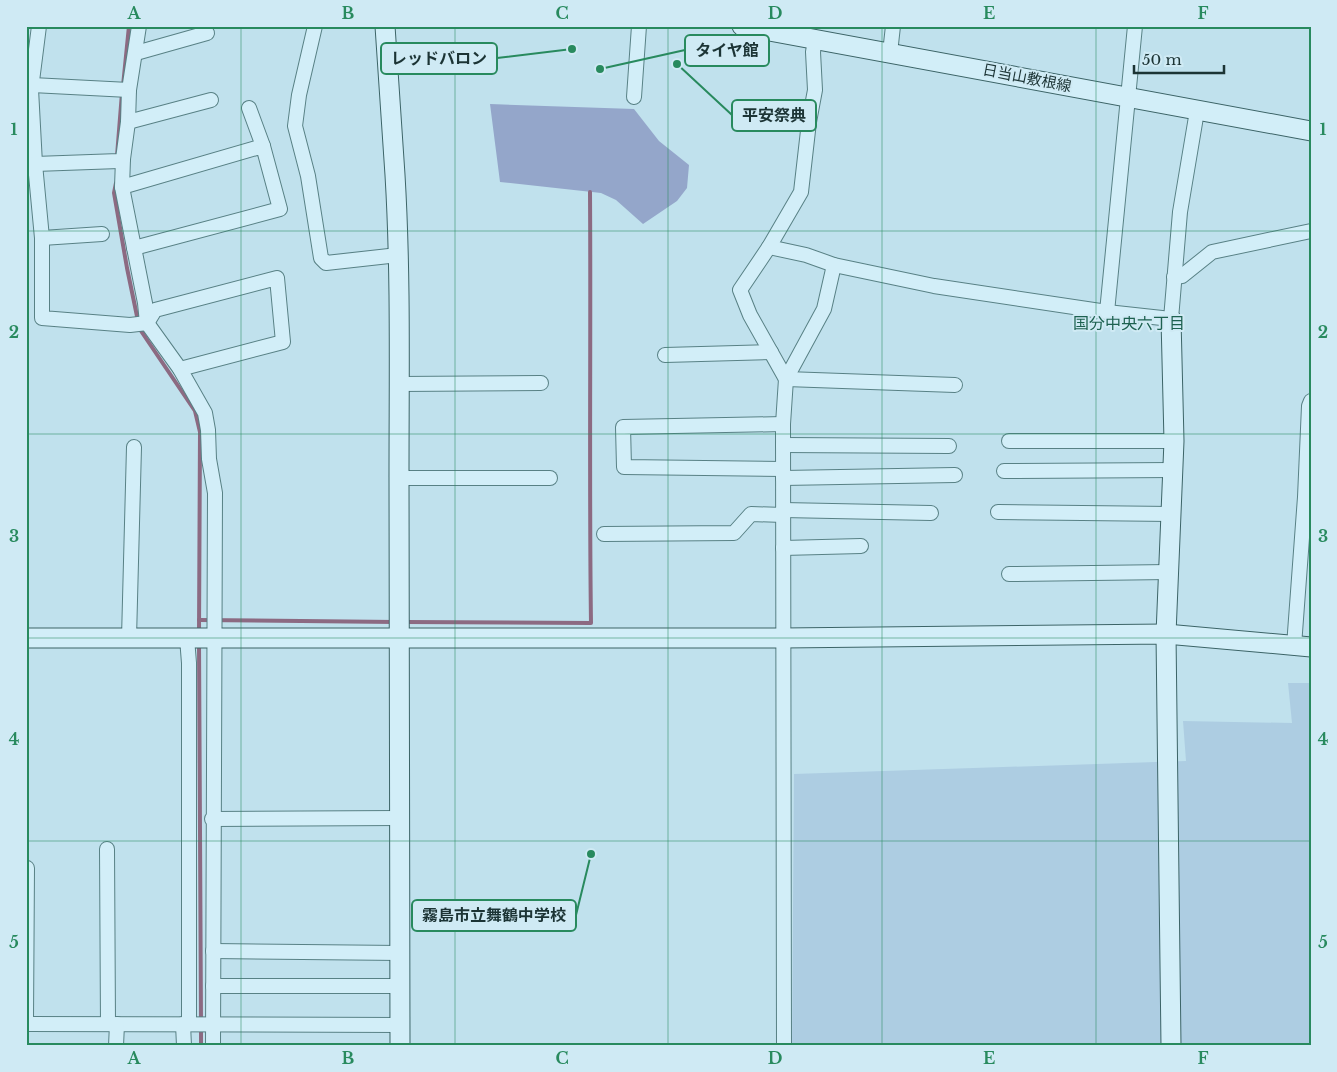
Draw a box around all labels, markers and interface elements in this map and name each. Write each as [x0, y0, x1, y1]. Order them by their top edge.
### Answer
text: A [127, 3, 142, 23]
text: B [342, 3, 355, 23]
text: C [555, 3, 569, 23]
text: D [768, 3, 782, 23]
text: E [983, 3, 995, 23]
text: F [1197, 3, 1209, 23]
callout: タイヤ館 [685, 35, 769, 66]
text: タイヤ館 [695, 40, 759, 60]
scale bar [1134, 42, 1224, 74]
callout: レッドバロン [381, 43, 497, 74]
text: レッドバロン [391, 48, 487, 68]
text: 50 m [1142, 50, 1182, 69]
street label: 日当山敷根線 [981, 60, 1073, 95]
callout: 平安祭典 [732, 100, 816, 131]
text: 平安祭典 [742, 105, 806, 125]
text: 1 [11, 119, 18, 139]
text: 1 [1320, 119, 1327, 139]
district label: 国分中央六丁目 [1073, 313, 1185, 333]
text: 2 [9, 322, 19, 342]
text: 2 [1318, 322, 1328, 342]
text: 3 [9, 526, 19, 546]
text: 3 [1318, 526, 1328, 546]
text: 4 [9, 729, 19, 749]
text: 4 [1318, 729, 1328, 749]
callout: 霧島市立舞鶴中学校 [412, 900, 576, 931]
text: 霧島市立舞鶴中学校 [422, 905, 566, 925]
text: 5 [9, 932, 19, 952]
text: 5 [1318, 932, 1328, 952]
text: A [127, 1048, 142, 1068]
text: B [342, 1048, 355, 1068]
text: C [555, 1048, 569, 1068]
text: D [768, 1048, 782, 1068]
text: E [983, 1048, 995, 1068]
text: F [1197, 1048, 1209, 1068]

